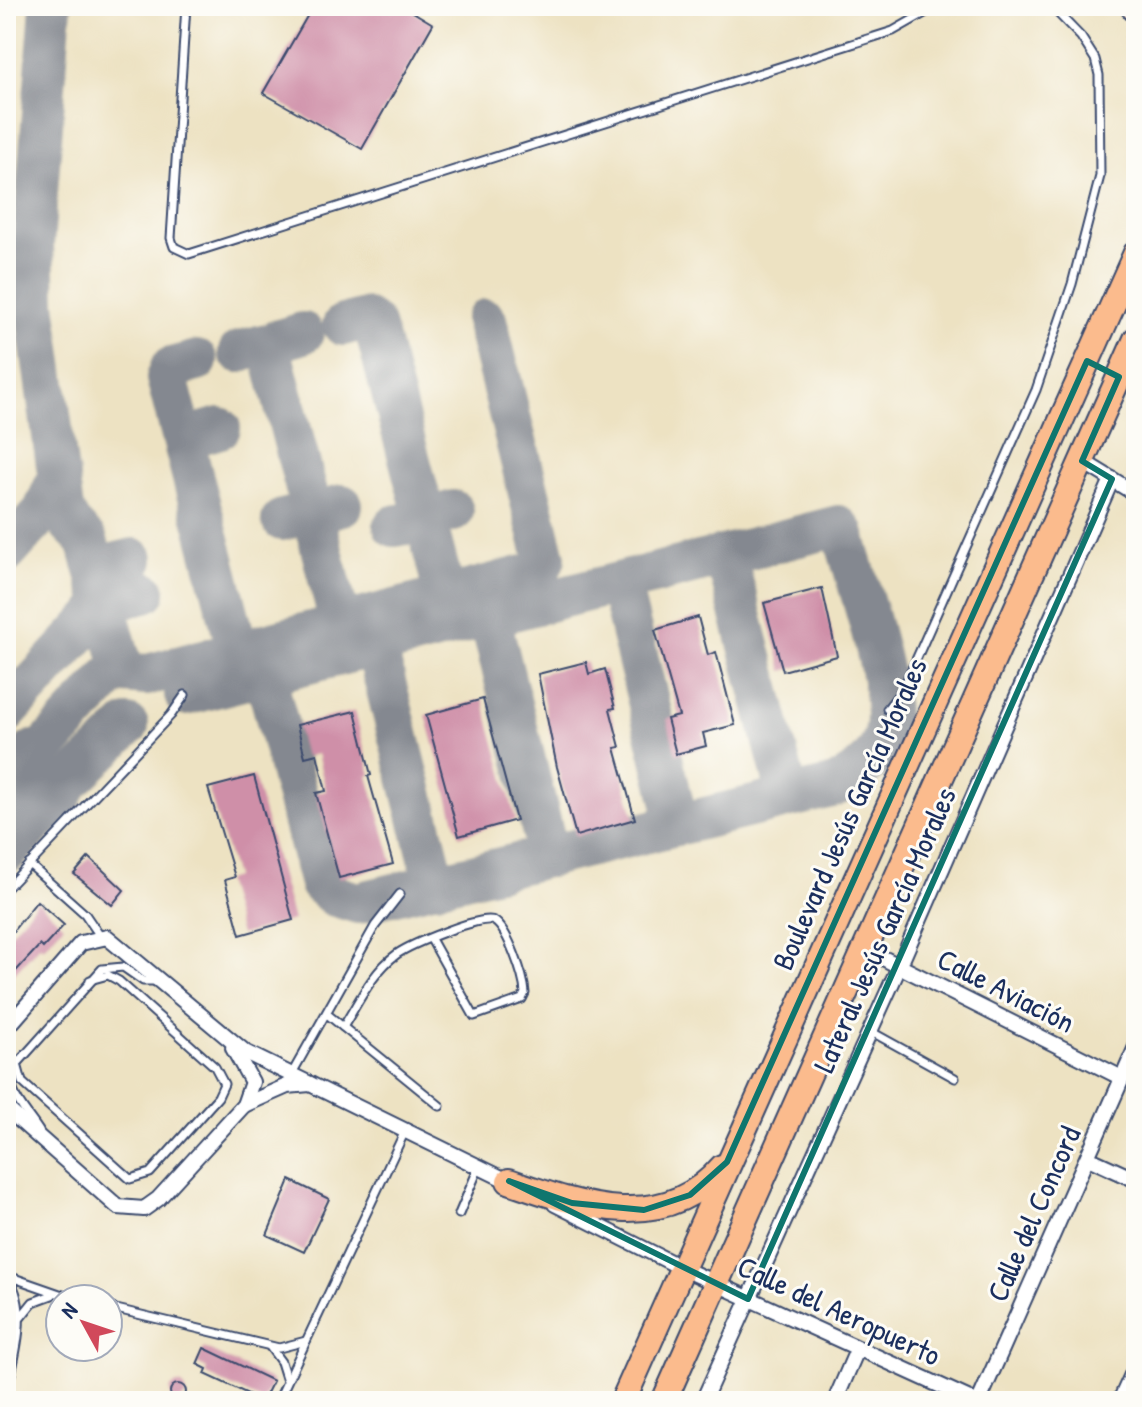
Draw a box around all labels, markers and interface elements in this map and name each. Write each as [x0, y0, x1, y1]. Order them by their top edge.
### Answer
street label: Boulevard Jesús García Morales [762, 651, 936, 976]
street label: Lateral Jesús García Morales [803, 781, 965, 1078]
street label: Calle Aviación [931, 938, 1082, 1042]
street label: Calle del Concord [977, 1120, 1090, 1307]
street label: Calle del Aeropuerto [732, 1246, 947, 1375]
north arrow [44, 1283, 124, 1363]
text: N [53, 1296, 84, 1324]

